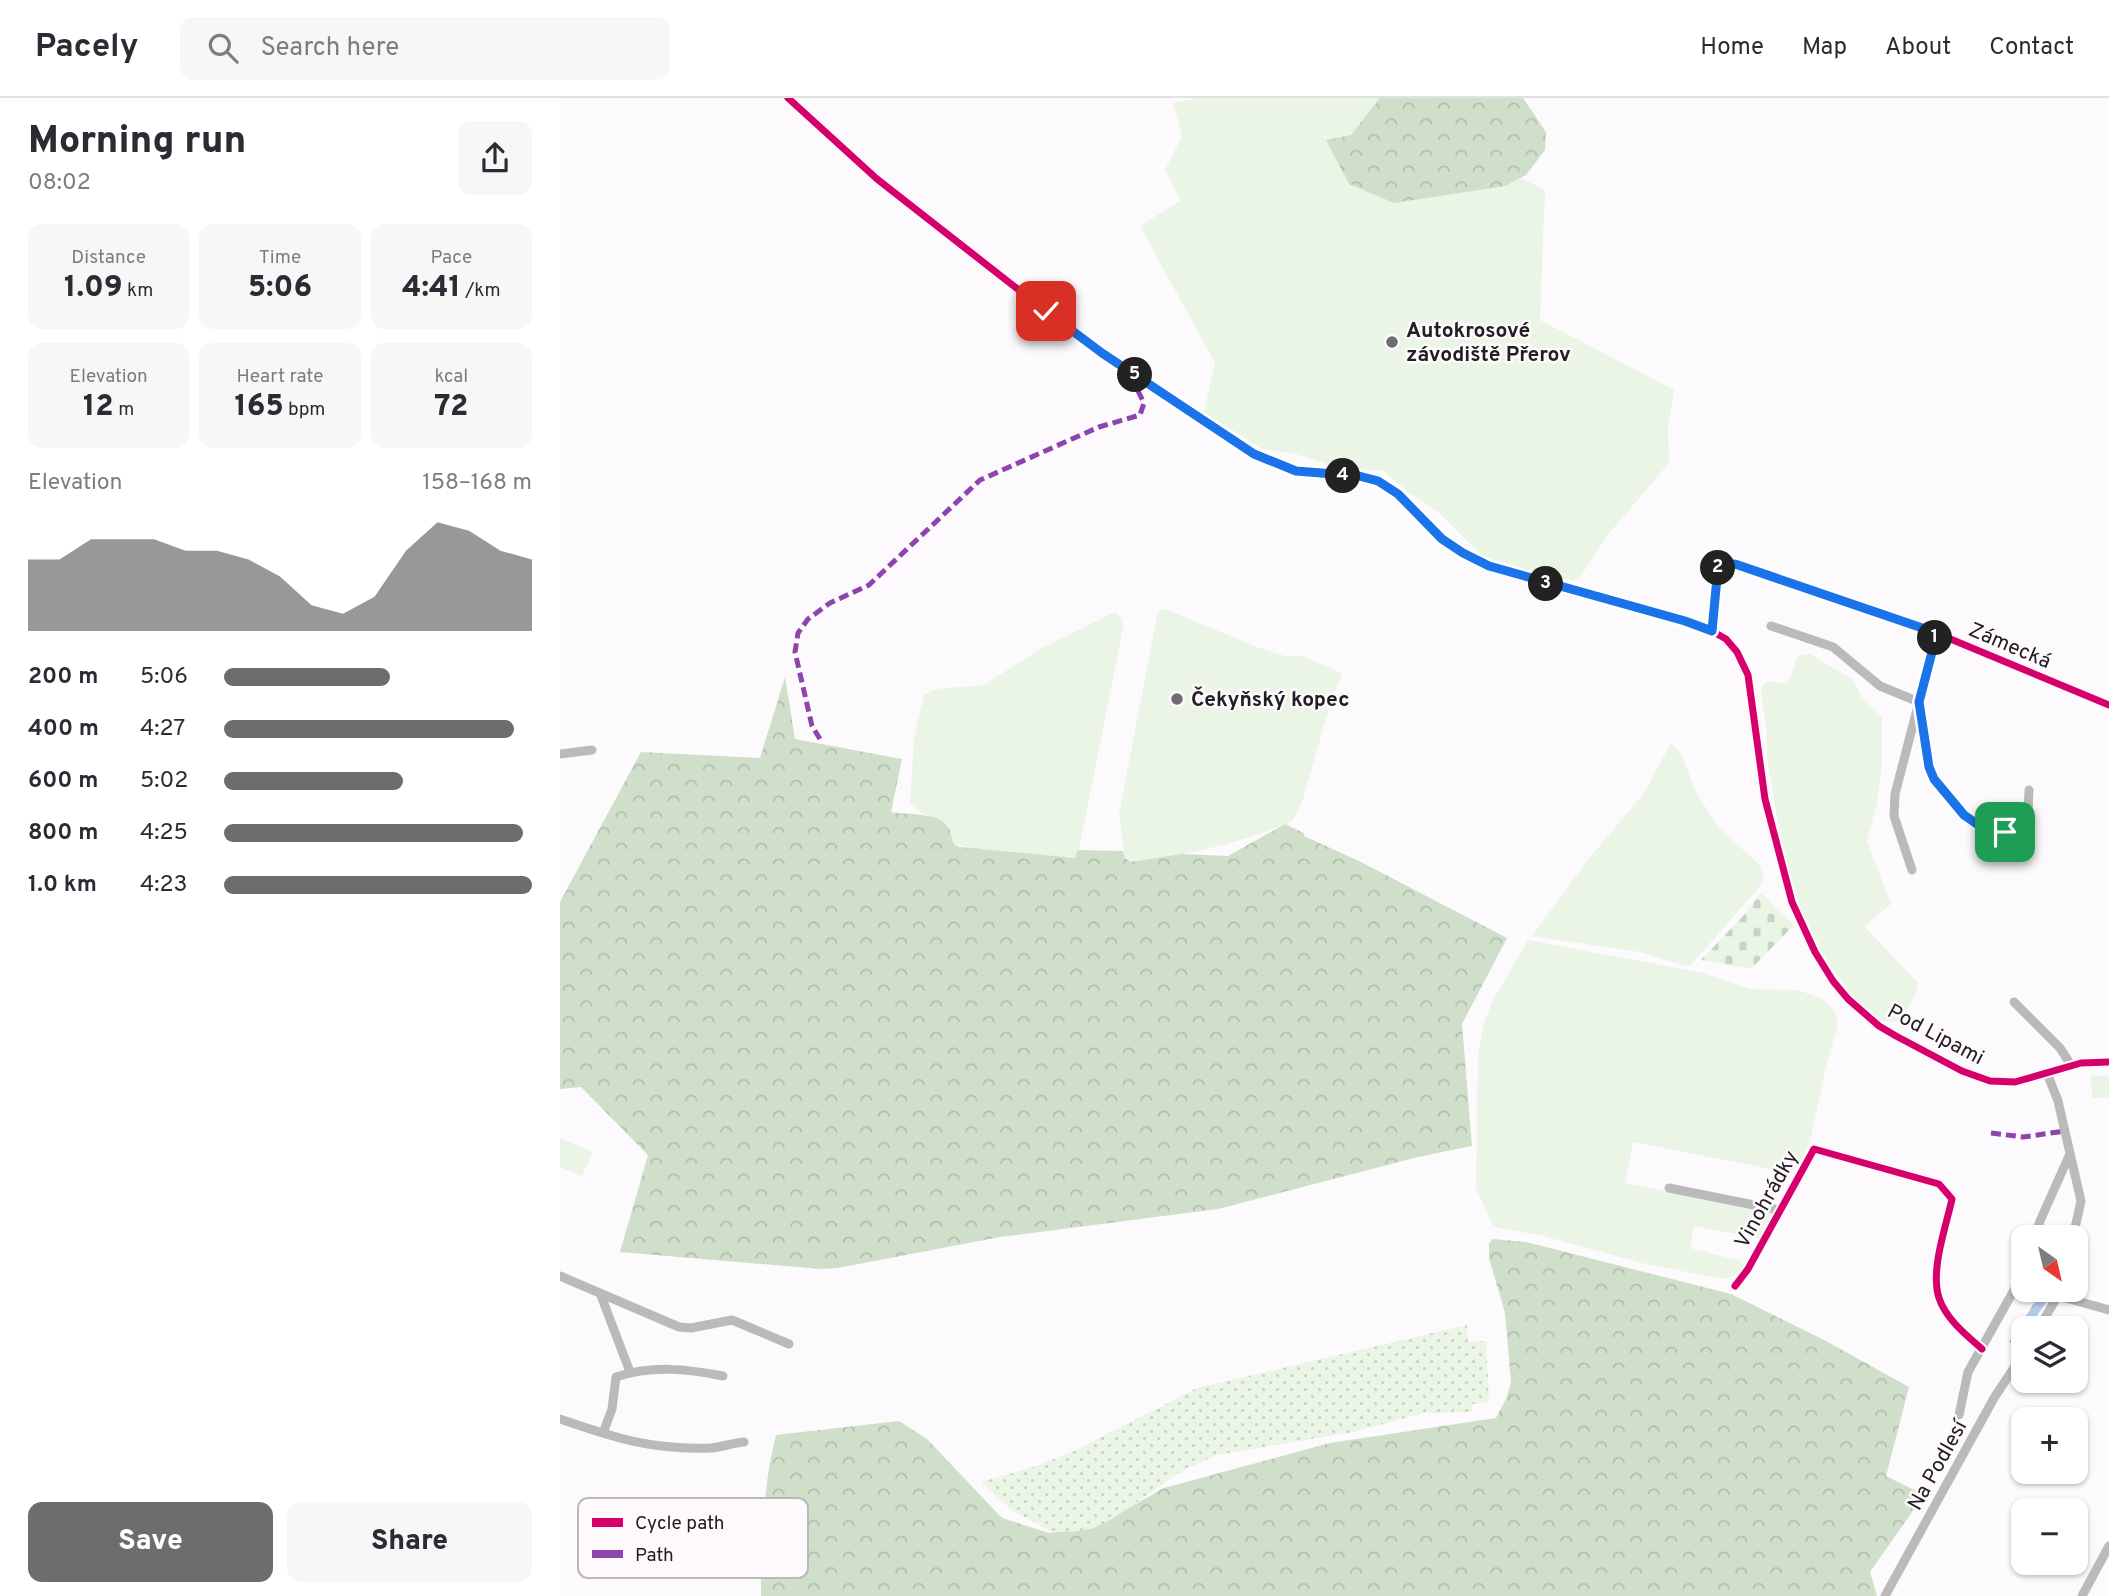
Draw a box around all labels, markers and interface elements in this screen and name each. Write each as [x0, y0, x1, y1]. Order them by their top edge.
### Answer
search box [180, 17, 670, 80]
text: Pacely [35, 27, 138, 69]
icon: search [204, 29, 242, 67]
text: Search here [260, 32, 399, 65]
text: Home [1700, 33, 1764, 63]
text: Map [1802, 33, 1847, 63]
text: About [1885, 33, 1951, 63]
text: Contact [1989, 33, 2074, 63]
text: Morning run [28, 118, 246, 167]
button: share [458, 121, 532, 195]
text: 08:02 [28, 169, 91, 198]
text: Distance [71, 246, 146, 270]
text: Time [259, 246, 301, 270]
text: Pace [430, 246, 472, 270]
text: 1.09 [64, 270, 123, 307]
text: 5:06 [248, 270, 312, 307]
text: 4:41 [402, 270, 461, 307]
text: km [123, 279, 153, 303]
text: /km [461, 279, 501, 303]
pin [1016, 281, 1076, 341]
icon: check [1027, 292, 1065, 330]
place label: Autokrosové závodiště Přerov [1406, 318, 1571, 369]
marker: Autokrosové závodiště Přerov [1384, 334, 1400, 350]
pin: 5 [1118, 358, 1152, 392]
text: 5 [1129, 362, 1140, 386]
text: Elevation [70, 365, 148, 389]
text: Heart rate [237, 365, 323, 389]
text: kcal [434, 365, 468, 389]
text: 12 [83, 389, 114, 426]
text: 165 [235, 389, 284, 426]
text: 72 [434, 389, 468, 426]
text: m [114, 398, 134, 422]
text: bpm [284, 398, 325, 422]
pin: 4 [1326, 458, 1360, 494]
text: 4 [1336, 463, 1349, 487]
text: Elevation [28, 469, 123, 498]
text: 158–168 m [422, 469, 532, 498]
pin: 2 [1700, 550, 1736, 586]
text: 2 [1712, 555, 1723, 579]
pin: 3 [1528, 566, 1564, 602]
text: 3 [1540, 571, 1551, 595]
street label: Zámecká [1964, 617, 2055, 676]
pin: 1 [1918, 620, 1952, 656]
text: 1 [1931, 625, 1938, 649]
text: 200 m [28, 663, 98, 692]
text: 5:06 [140, 663, 188, 692]
place label: Čekyňský kopec [1191, 686, 1350, 714]
marker: Čekyňský kopec [1169, 691, 1185, 707]
text: 400 m [28, 715, 99, 744]
text: 4:27 [140, 715, 185, 744]
text: 600 m [28, 767, 98, 796]
text: 5:02 [140, 767, 188, 796]
pin [1975, 802, 2035, 862]
icon: arrive [1986, 813, 2024, 851]
text: 800 m [28, 819, 98, 848]
text: 4:25 [140, 819, 188, 848]
text: 1.0 km [28, 871, 97, 900]
text: 4:23 [140, 871, 187, 900]
street label: Pod Lipami [1882, 999, 1988, 1072]
street label: Vinohrádky [1729, 1146, 1805, 1253]
north arrow [2011, 1225, 2088, 1302]
map controls [2011, 1225, 2088, 1575]
button: layers [2011, 1316, 2088, 1393]
button: + [2011, 1407, 2088, 1484]
street label: Na Podlesí [1902, 1414, 1975, 1516]
legend [578, 1498, 808, 1578]
button: − [2011, 1498, 2088, 1575]
button: Save [28, 1502, 273, 1582]
button: Share [287, 1502, 532, 1582]
text: Cycle path [635, 1512, 724, 1536]
text: Path [635, 1544, 674, 1568]

